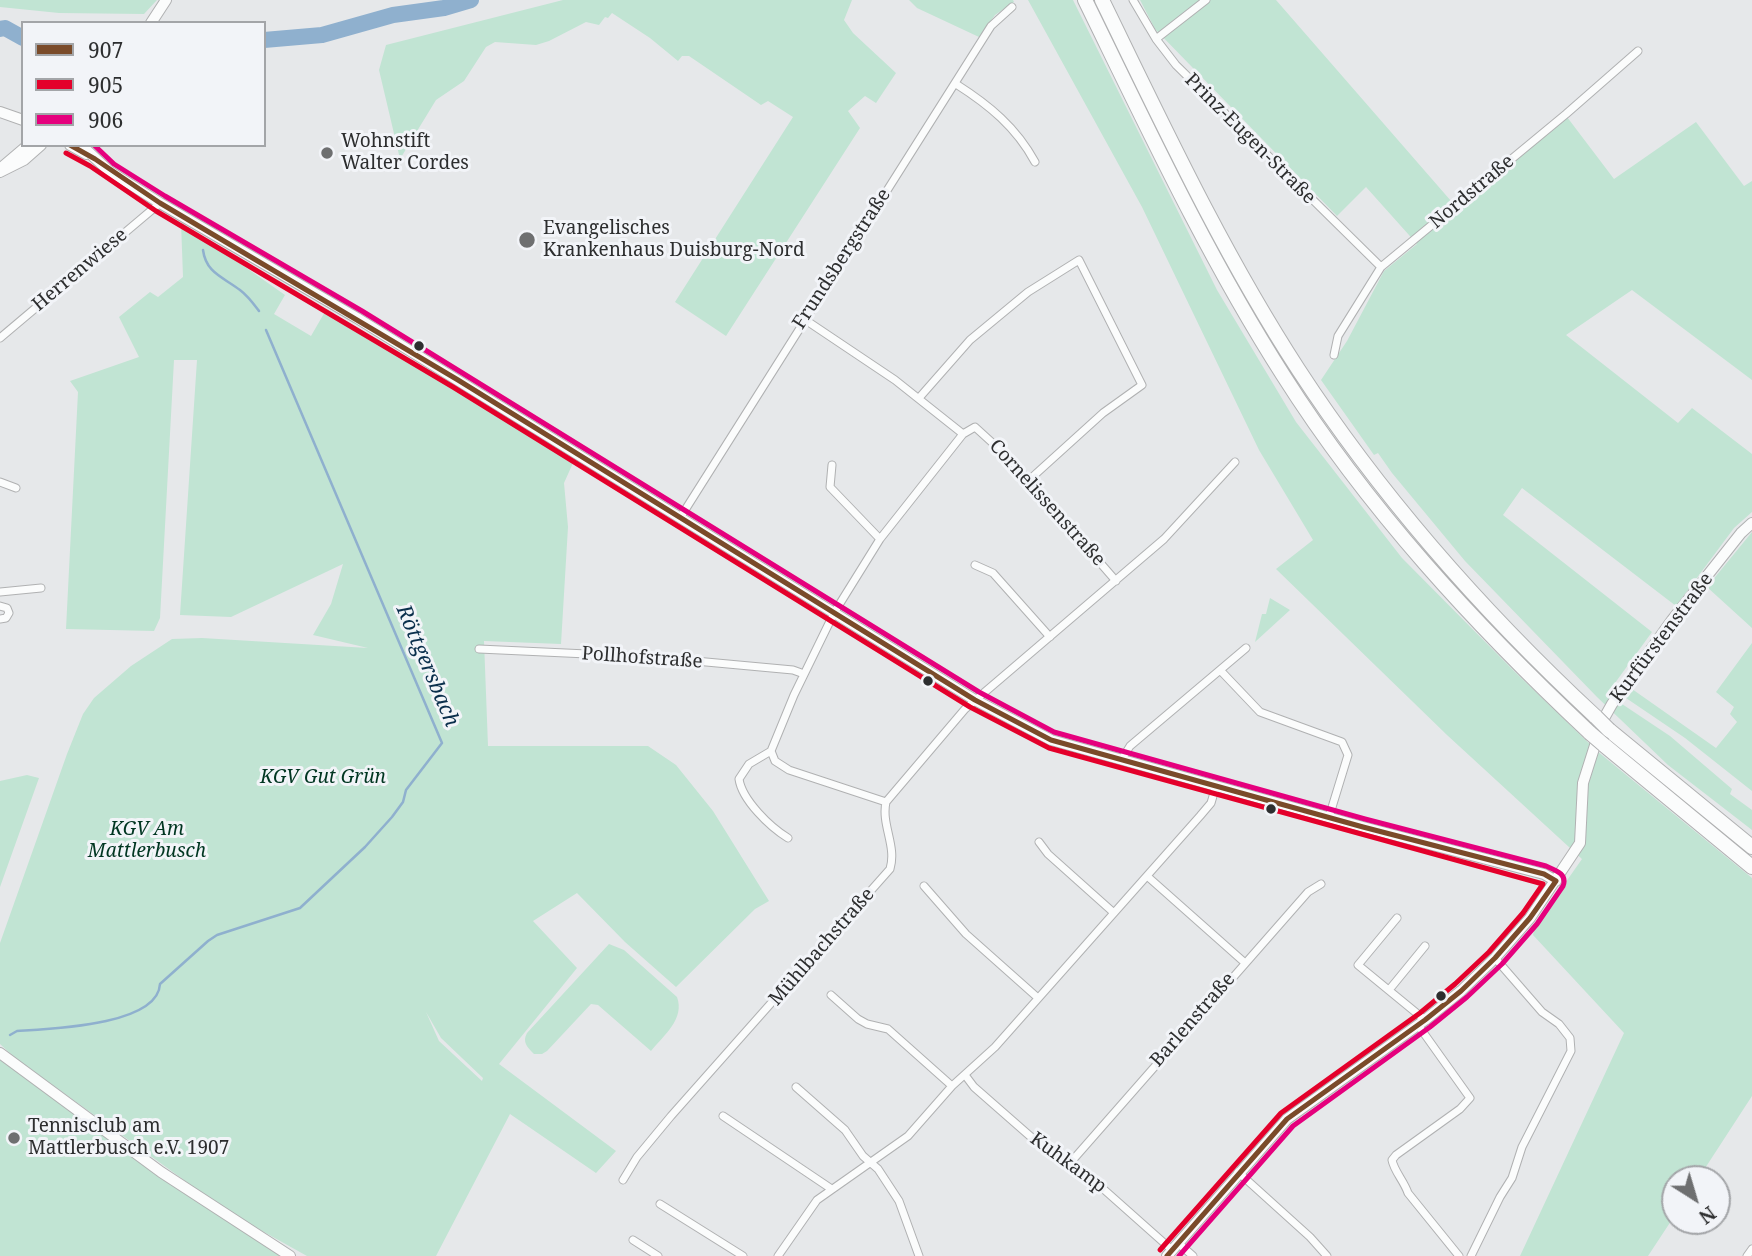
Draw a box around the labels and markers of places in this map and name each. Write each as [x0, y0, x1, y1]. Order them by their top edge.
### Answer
place label: Wohnstift Walter Cordes [341, 131, 469, 175]
marker: Wohnstift Walter Cordes [319, 145, 335, 161]
place label: Evangelisches Krankenhaus Duisburg-Nord [543, 218, 805, 262]
marker: Evangelisches Krankenhaus Duisburg-Nord [517, 230, 537, 250]
unlabelled marker [412, 339, 426, 353]
unlabelled marker [921, 674, 935, 688]
unlabelled marker [1264, 802, 1278, 816]
unlabelled marker [1434, 989, 1448, 1003]
place label: Tennisclub am Mattlerbusch e.V. 1907 [28, 1116, 229, 1160]
marker: Tennisclub am Mattlerbusch e.V. 1907 [6, 1130, 22, 1146]

